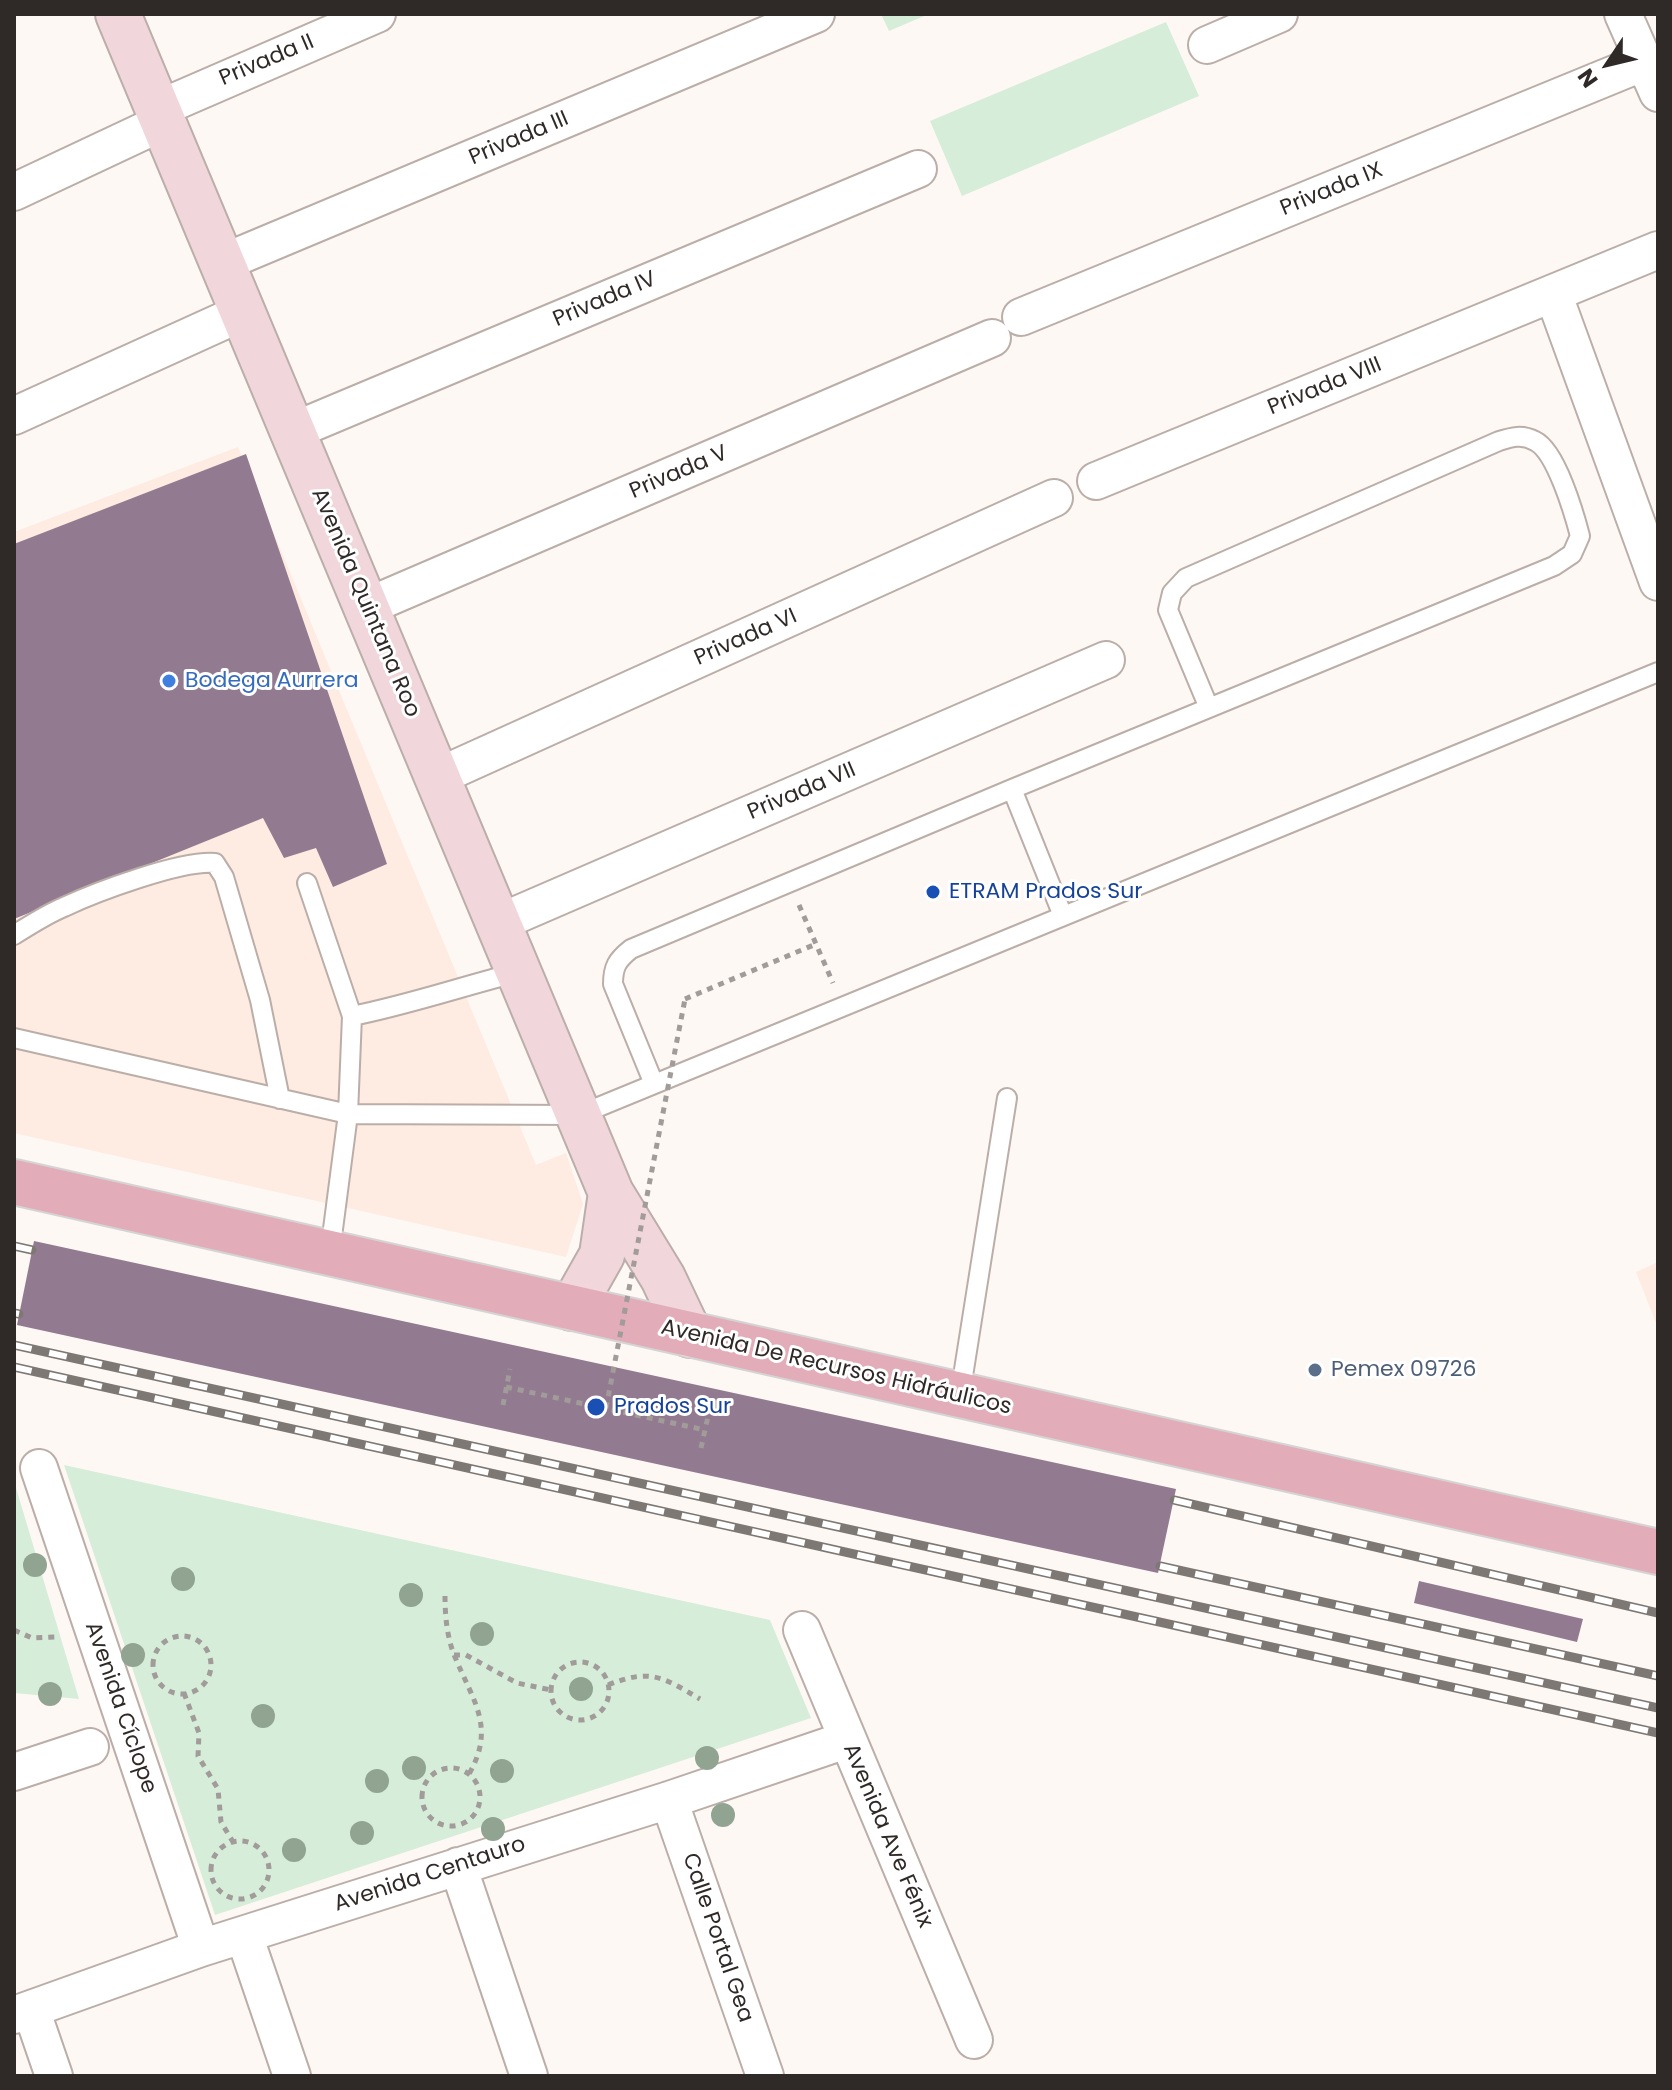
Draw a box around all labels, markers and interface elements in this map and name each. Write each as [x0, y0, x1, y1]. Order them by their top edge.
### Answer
north arrow [1568, 24, 1648, 104]
street label: Privada II [216, 29, 318, 93]
text: N [1570, 62, 1605, 94]
street label: Privada III [465, 106, 573, 172]
street label: Privada IX [1277, 157, 1387, 223]
street label: Privada IV [549, 266, 661, 334]
street label: Privada VIII [1264, 352, 1386, 422]
street label: Privada V [626, 441, 732, 505]
street label: Avenida Quintana Roo [305, 485, 425, 721]
street label: Privada VI [691, 604, 801, 672]
place label: Bodega Aurrera [185, 668, 359, 694]
marker: Bodega Aurrera [160, 672, 178, 690]
street label: Privada VII [744, 757, 860, 827]
place label: ETRAM Prados Sur [949, 879, 1143, 905]
marker: ETRAM Prados Sur [924, 883, 942, 901]
street label: Avenida De Recursos Hidráulicos [658, 1315, 1014, 1421]
place label: Pemex 09726 [1331, 1357, 1476, 1383]
marker: Pemex 09726 [1306, 1361, 1324, 1379]
place label: Prados Sur [614, 1394, 731, 1420]
marker: Prados Sur [585, 1396, 607, 1418]
street label: Avenida Cíclope [78, 1619, 162, 1797]
street label: Avenida Ave Fénix [836, 1740, 938, 1932]
street label: Avenida Centauro [331, 1832, 529, 1918]
street label: Calle Portal Gea [676, 1850, 758, 2026]

